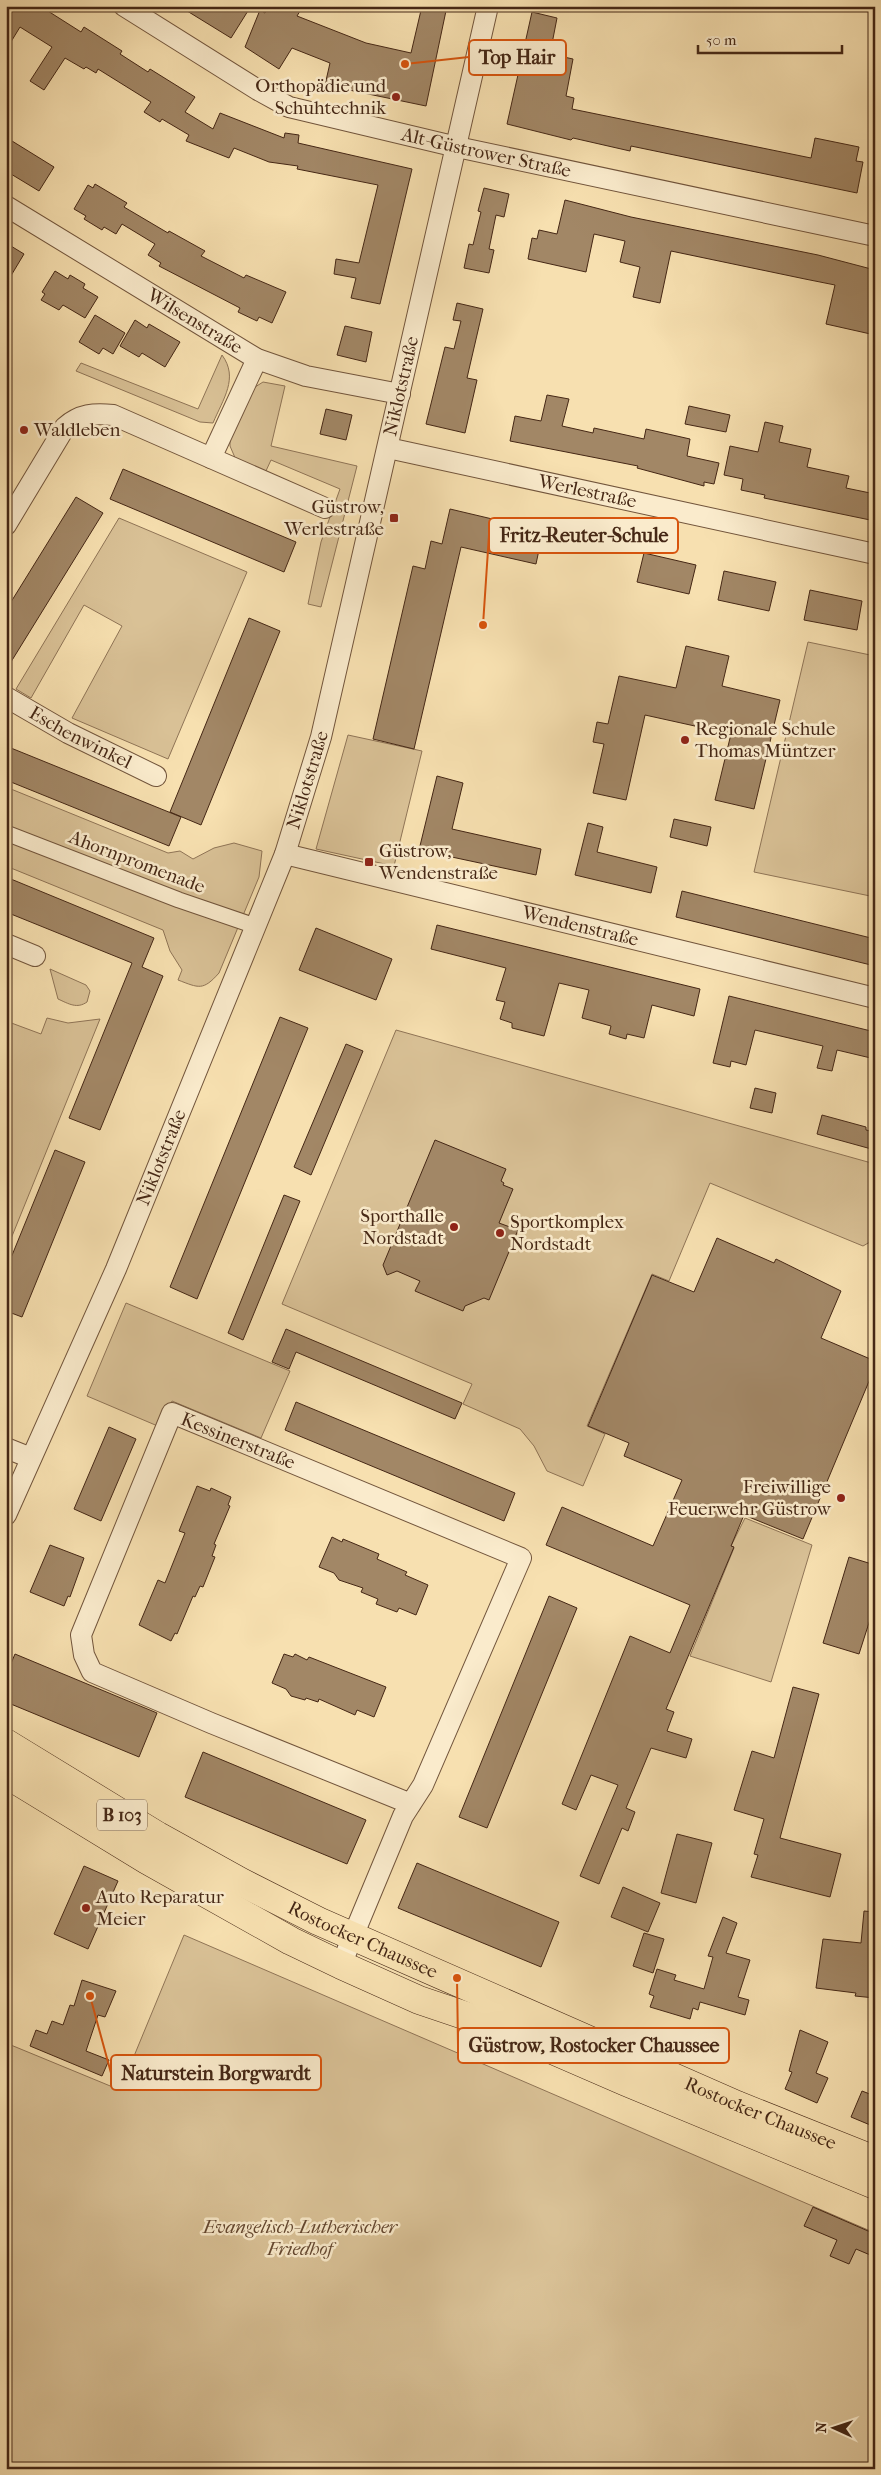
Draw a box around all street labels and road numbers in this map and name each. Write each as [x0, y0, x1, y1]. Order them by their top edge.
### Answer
street label: Alt-Güstrower Straße [398, 123, 573, 182]
street label: Wilsenstraße [142, 283, 246, 358]
street label: Niklotstraße [379, 334, 423, 438]
street label: Werlestraße [535, 470, 638, 513]
street label: Eschenwinkel [25, 702, 135, 773]
street label: Niklotstraße [282, 729, 333, 832]
street label: Ahornpromenade [65, 826, 208, 898]
street label: Wendenstraße [519, 901, 641, 951]
street label: Niklotstraße [132, 1106, 191, 1209]
street label: Kessinerstraße [178, 1408, 298, 1474]
road number: B 103 [97, 1800, 147, 1830]
street label: Rostocker Chaussee [284, 1897, 441, 1983]
street label: Rostocker Chaussee [681, 2072, 839, 2154]

